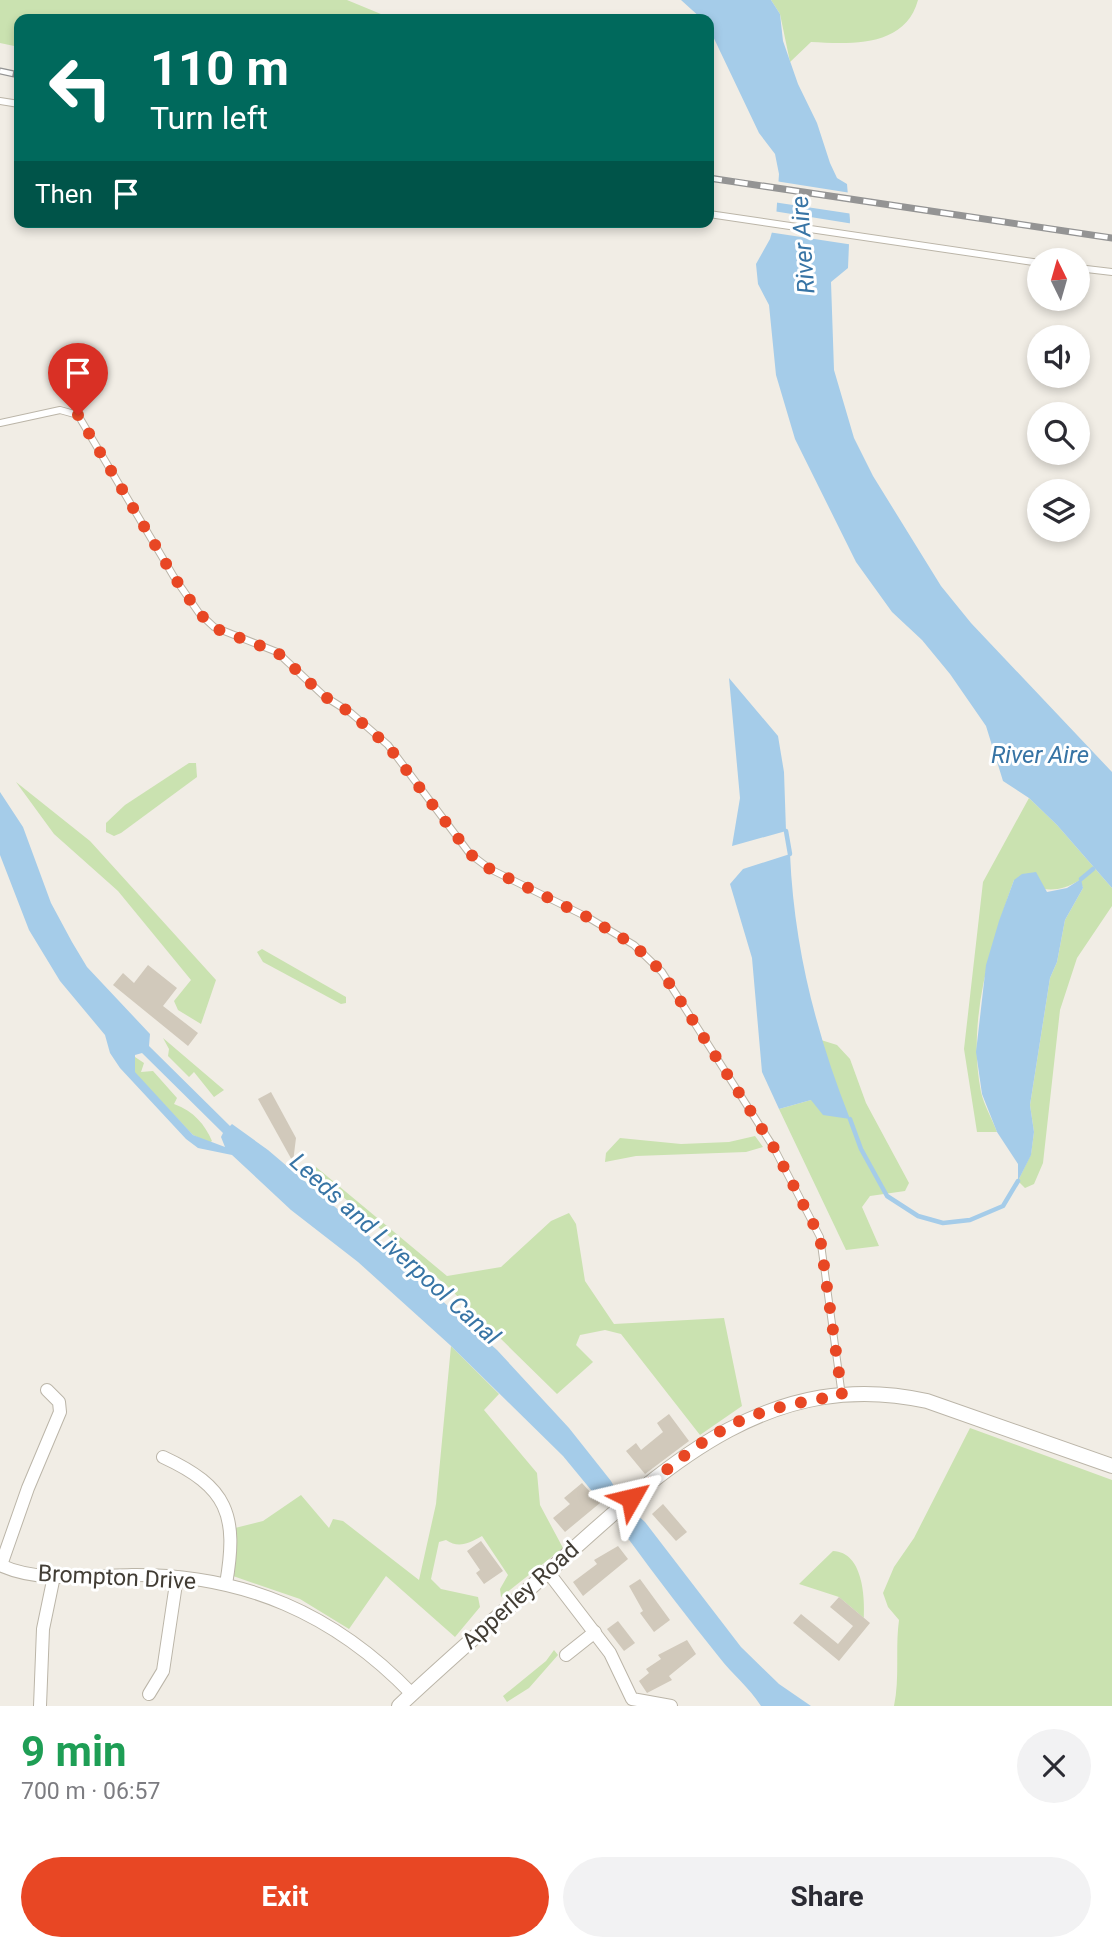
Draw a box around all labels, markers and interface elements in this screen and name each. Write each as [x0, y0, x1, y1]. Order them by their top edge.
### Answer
text: 110 m [150, 40, 289, 97]
icon: left [35, 42, 126, 133]
text: Turn left [150, 99, 268, 137]
icon: arrive [107, 175, 145, 213]
text: Then [35, 179, 93, 209]
water label: River Aire [786, 195, 820, 295]
north arrow [1027, 248, 1090, 312]
map controls [1027, 248, 1090, 542]
button: sound [1027, 325, 1090, 388]
pin [48, 343, 108, 415]
icon: arrive [59, 354, 97, 392]
button: search [1027, 402, 1090, 465]
button: layers [1027, 479, 1090, 542]
water label: River Aire [991, 741, 1089, 769]
water label: Leeds and Liverpool Canal [284, 1147, 506, 1351]
position arrow [594, 1461, 668, 1535]
street label: Apperley Road [456, 1536, 584, 1655]
street label: Brompton Drive [37, 1560, 197, 1595]
text: 9 min [21, 1727, 127, 1776]
button: close [1017, 1729, 1091, 1803]
text: 700 m · 06:57 [21, 1778, 160, 1805]
button: Exit [21, 1857, 549, 1937]
button: Share [563, 1857, 1091, 1937]

